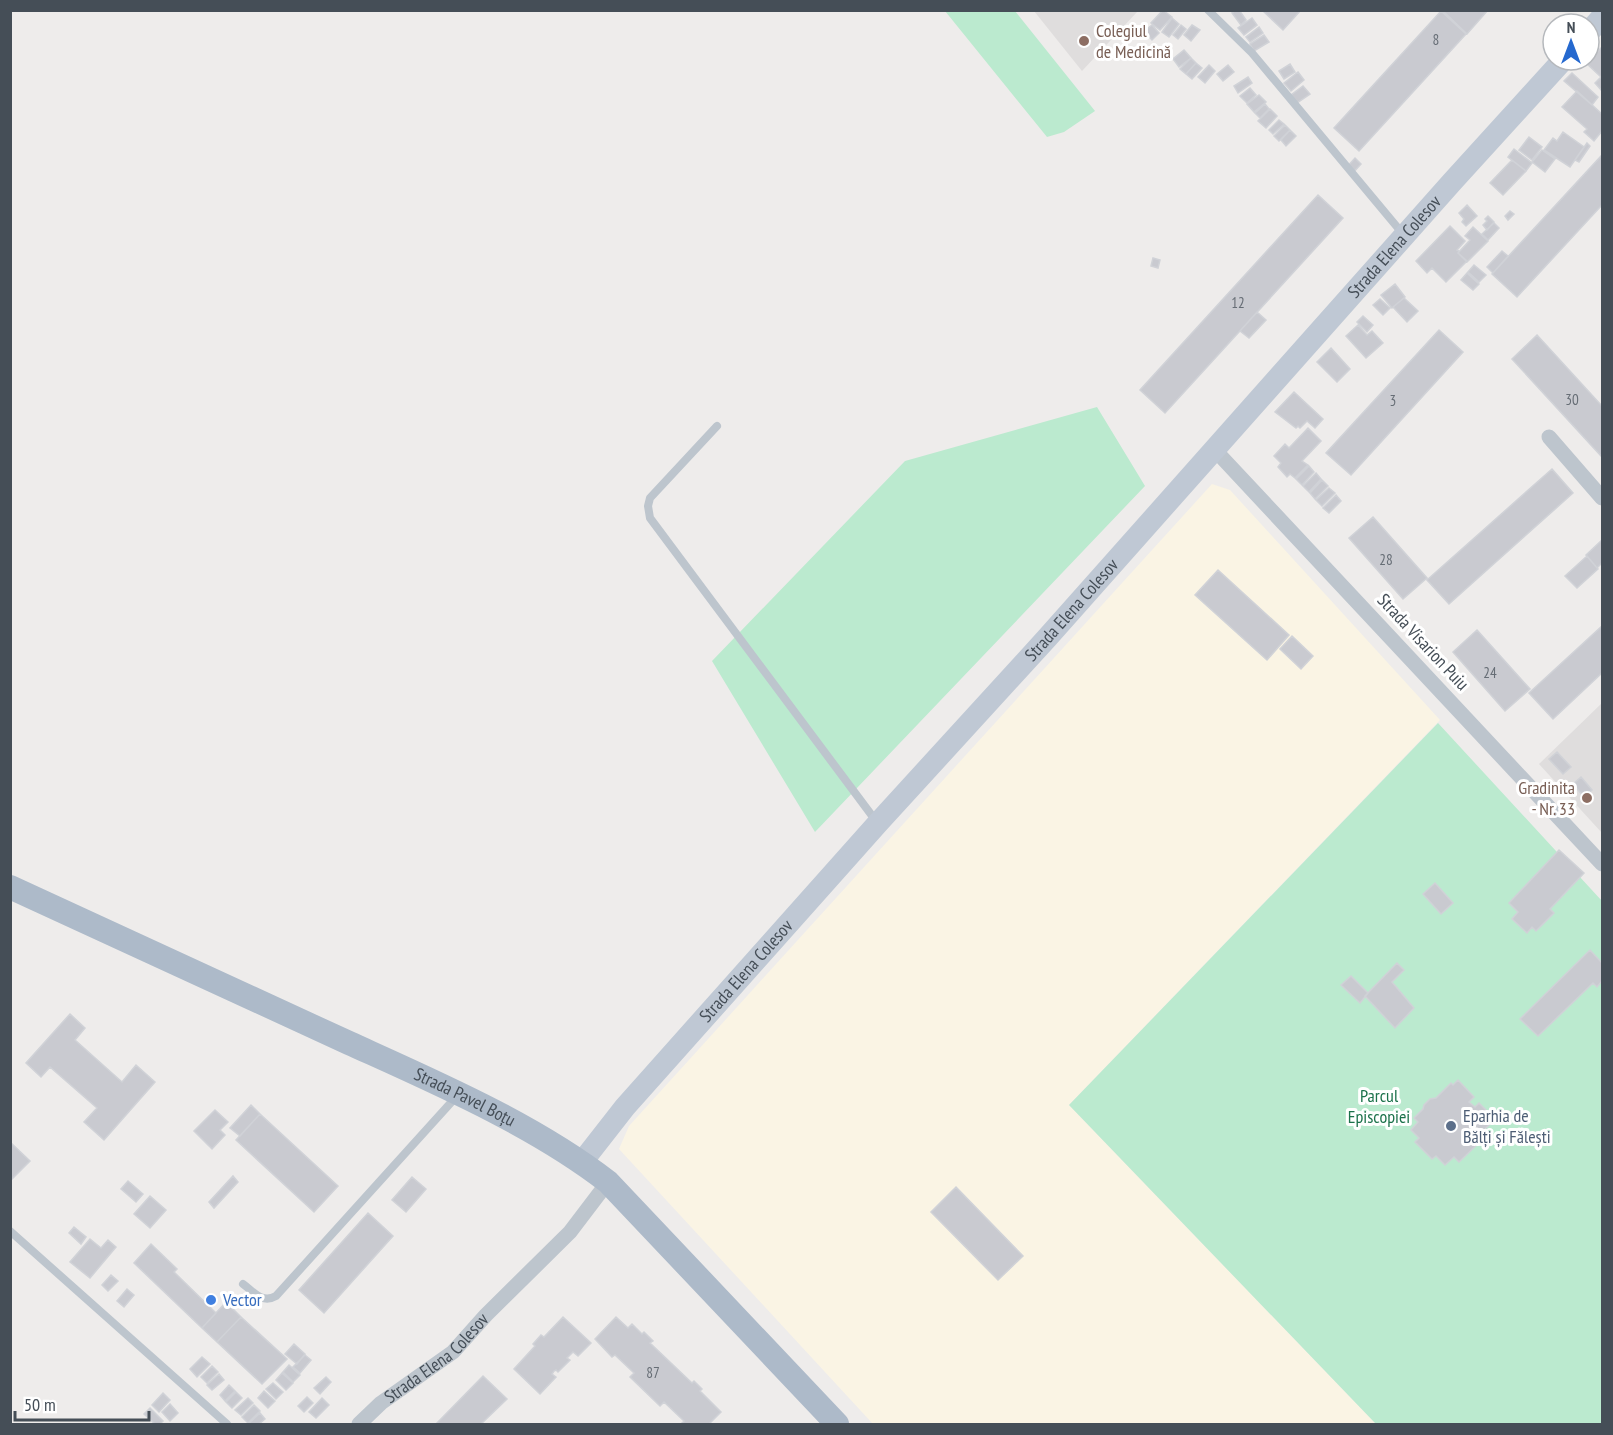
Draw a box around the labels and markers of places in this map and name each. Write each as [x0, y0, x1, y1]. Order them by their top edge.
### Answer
place label: Colegiul de Medicină [1096, 19, 1171, 63]
marker: Colegiul de Medicină [1077, 34, 1091, 48]
place label: Gradinita - Nr. 33 [1518, 776, 1575, 820]
marker: Gradinita - Nr. 33 [1580, 791, 1594, 805]
place label: Eparhia de Bălți și Fălești [1463, 1104, 1551, 1148]
marker: Eparhia de Bălți și Fălești [1444, 1119, 1458, 1133]
place label: Vector [222, 1288, 262, 1311]
marker: Vector [204, 1293, 218, 1307]

